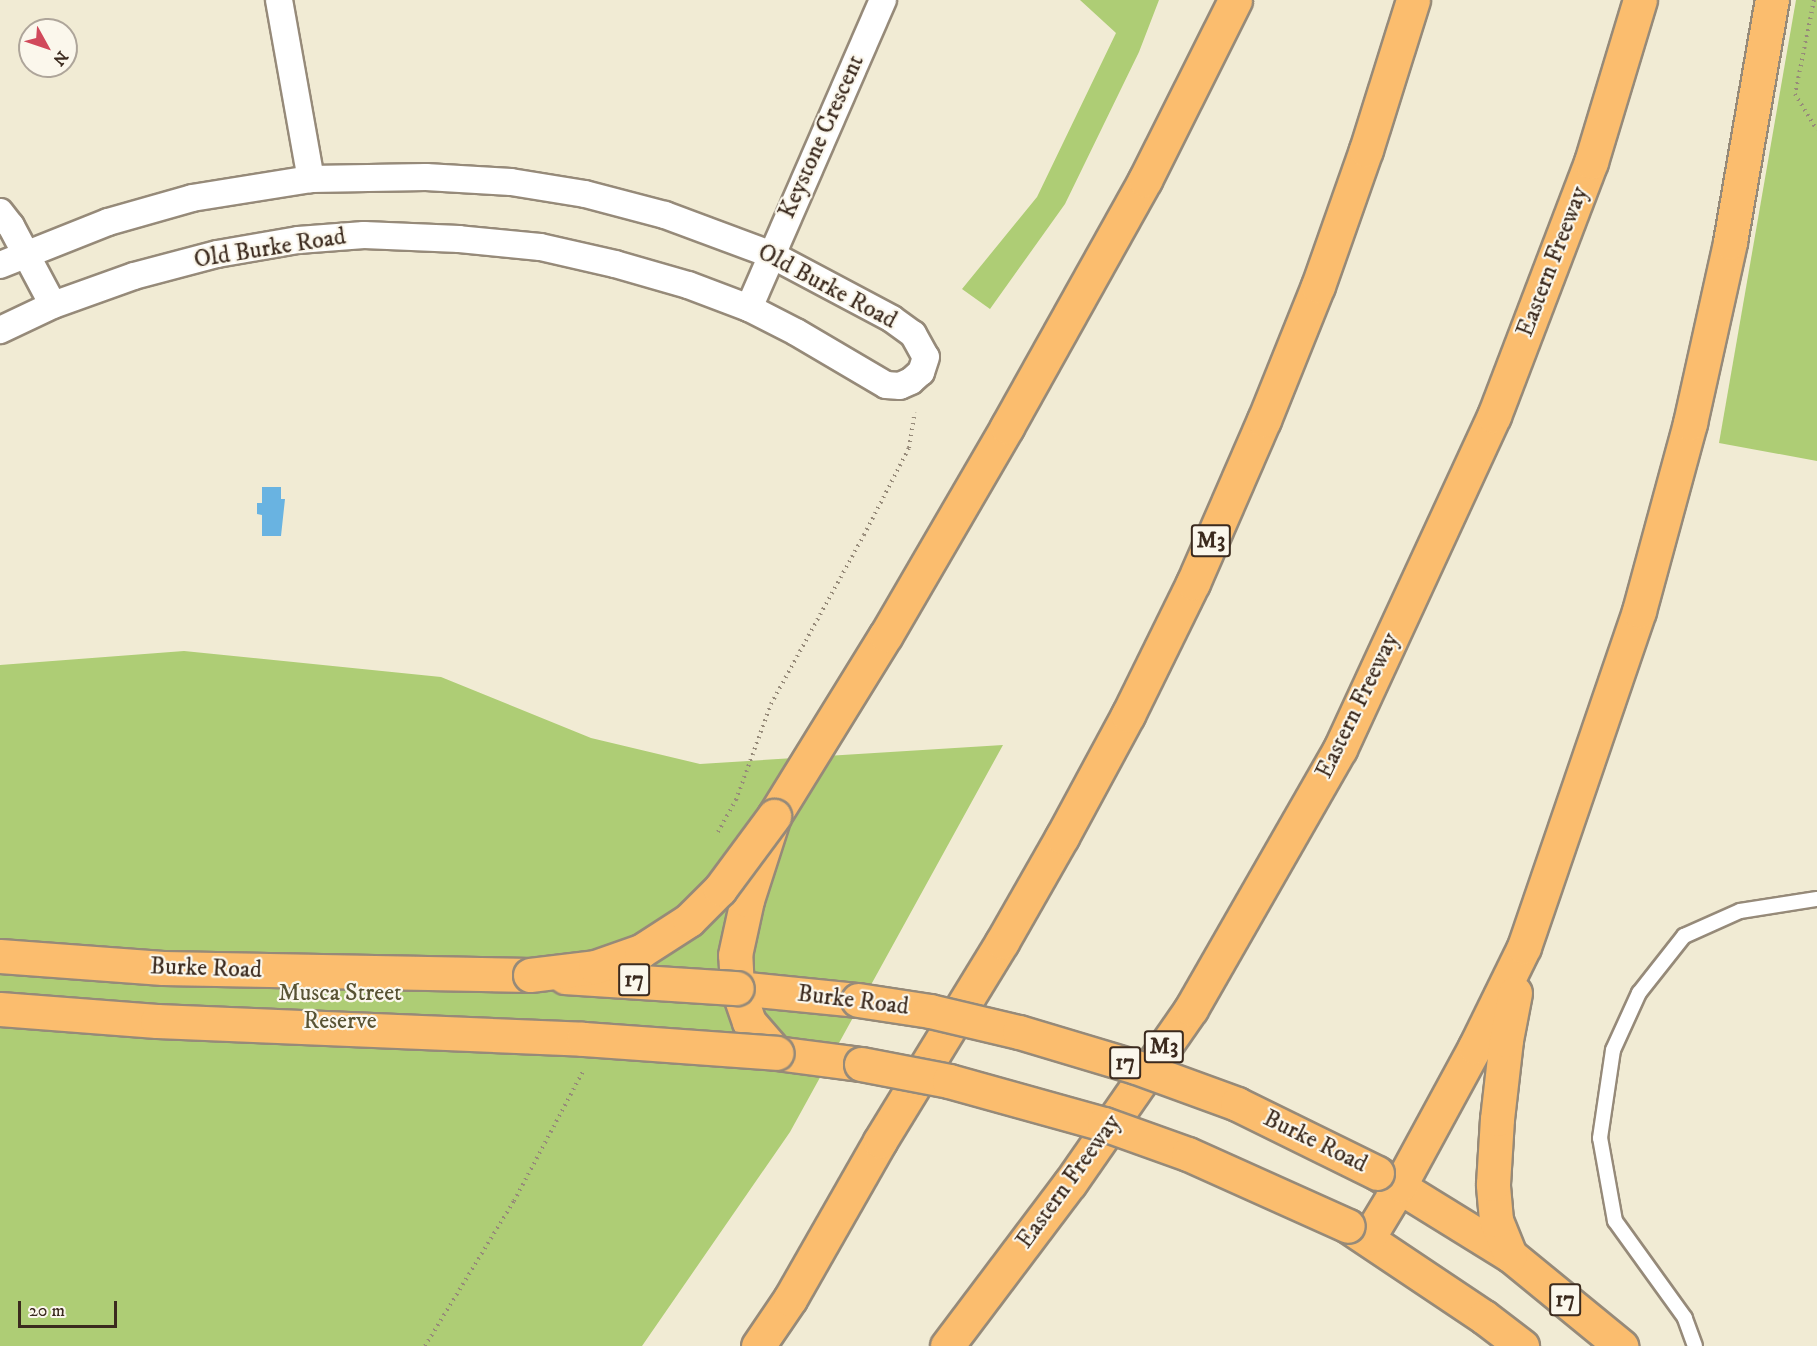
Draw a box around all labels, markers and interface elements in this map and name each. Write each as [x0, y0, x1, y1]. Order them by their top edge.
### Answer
north arrow [18, 18, 78, 78]
text: N [48, 47, 72, 70]
street label: Keystone Crescent [773, 51, 871, 223]
street label: Eastern Freeway [1511, 183, 1595, 341]
street label: Old Burke Road [192, 223, 348, 275]
street label: Old Burke Road [753, 238, 901, 336]
road number: M3 [1190, 522, 1232, 560]
street label: Eastern Freeway [1310, 628, 1406, 784]
street label: Burke Road [150, 953, 262, 985]
road number: 17 [618, 961, 650, 999]
park label: Musca Street Reserve [278, 980, 402, 1036]
street label: Burke Road [796, 980, 910, 1022]
road number: M3 [1143, 1028, 1185, 1066]
road number: 17 [1108, 1044, 1142, 1082]
street label: Burke Road [1258, 1104, 1372, 1180]
street label: Eastern Freeway [1011, 1109, 1127, 1255]
road number: 17 [1548, 1281, 1582, 1319]
scale bar [21, 1289, 120, 1327]
text: 20 m [29, 1300, 65, 1322]

